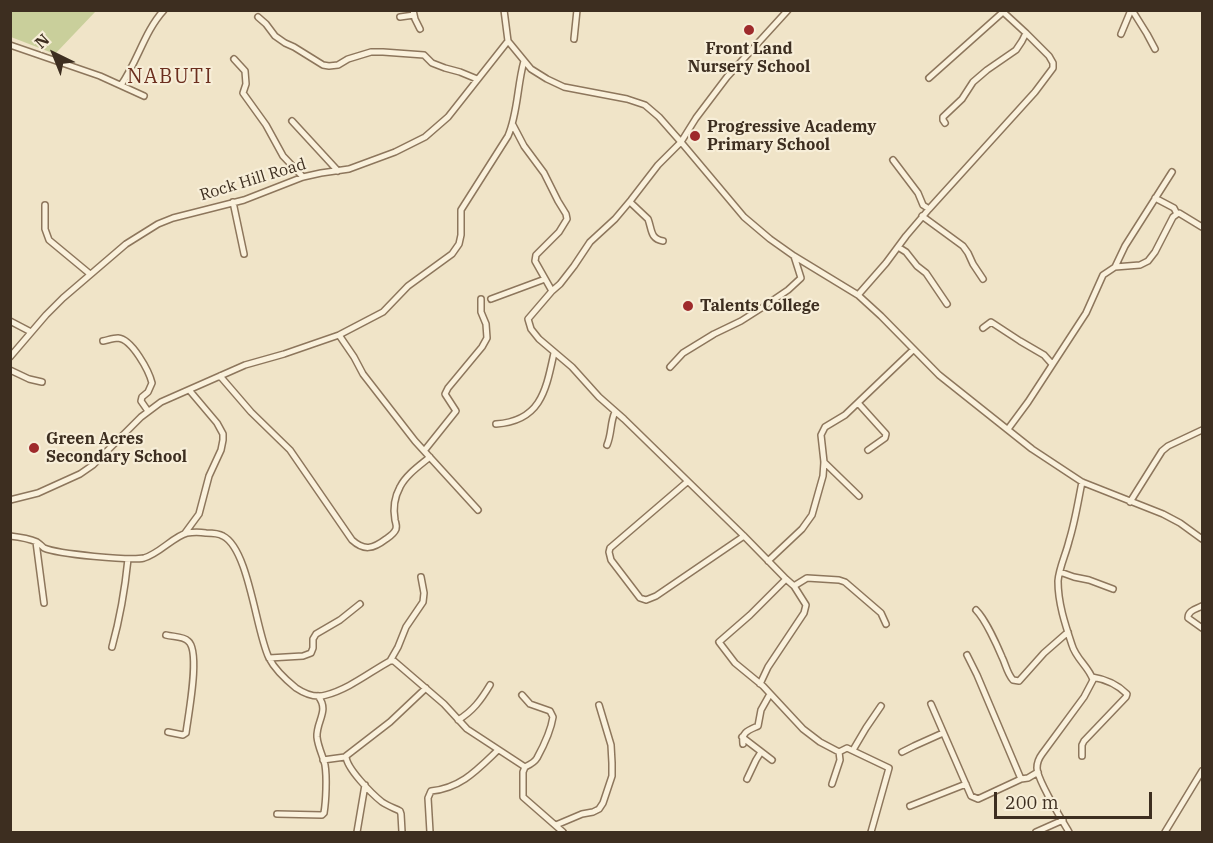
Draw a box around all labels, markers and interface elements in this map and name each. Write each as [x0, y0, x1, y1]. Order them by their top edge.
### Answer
marker: Front Land Nursery School [742, 23, 756, 37]
north arrow [24, 24, 84, 84]
text: N [30, 29, 53, 52]
place label: Front Land Nursery School [688, 39, 810, 77]
district label: NABUTI [127, 65, 213, 89]
place label: Progressive Academy Primary School [707, 117, 876, 155]
marker: Progressive Academy Primary School [688, 129, 702, 143]
street label: Rock Hill Road [198, 155, 308, 205]
place label: Talents College [700, 296, 820, 316]
marker: Talents College [681, 299, 695, 313]
place label: Green Acres Secondary School [46, 429, 187, 467]
marker: Green Acres Secondary School [27, 441, 41, 455]
scale bar [997, 780, 1154, 818]
text: 200 m [1005, 791, 1059, 814]

